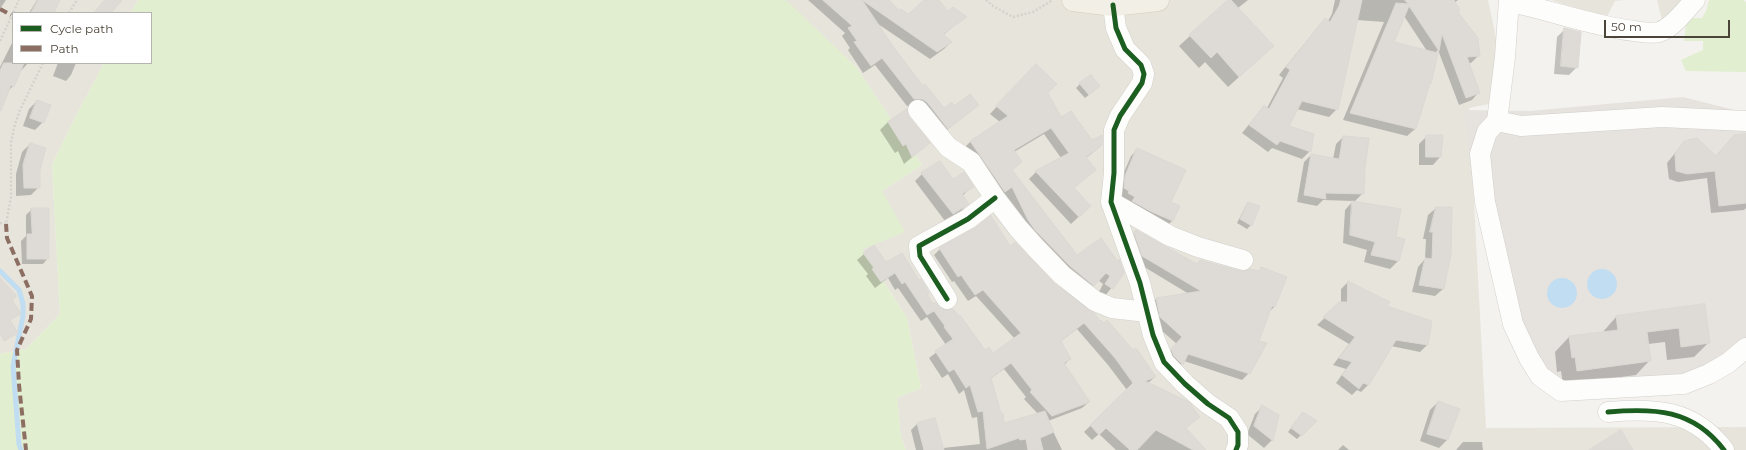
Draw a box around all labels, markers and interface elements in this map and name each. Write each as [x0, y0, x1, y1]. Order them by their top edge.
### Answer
legend [12, 12, 152, 64]
scale bar [1606, 12, 1732, 38]
text: 50 m [1611, 19, 1642, 34]
text: Cycle path [50, 21, 113, 36]
text: Path [50, 41, 79, 56]

